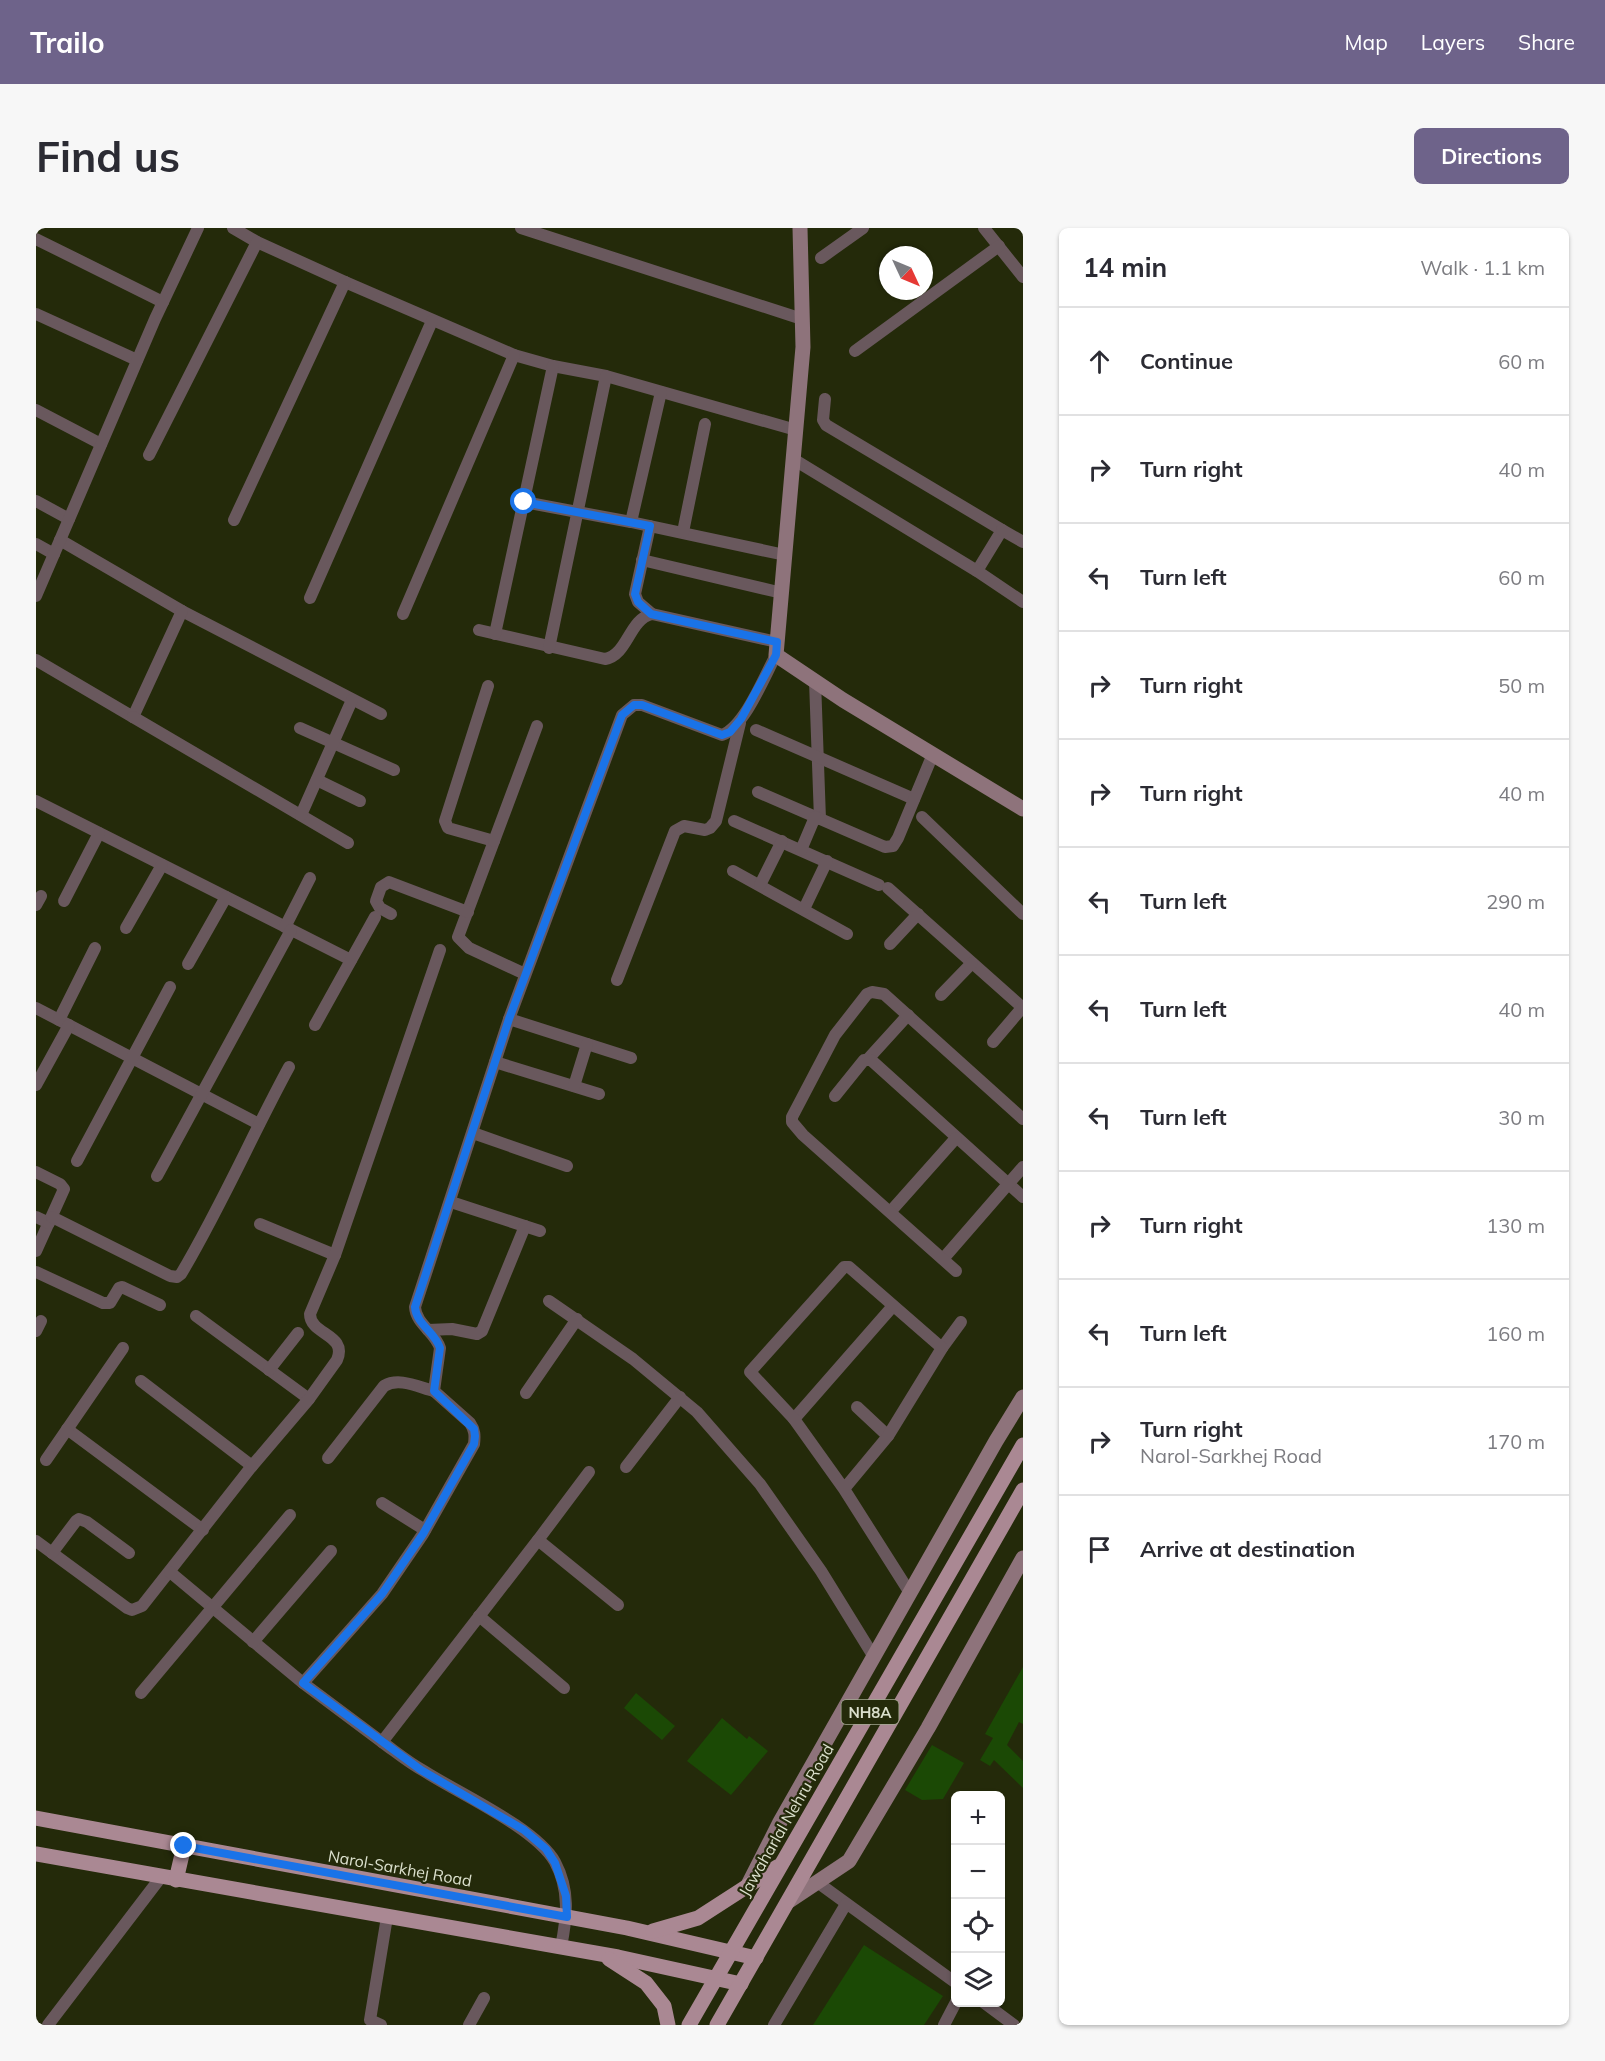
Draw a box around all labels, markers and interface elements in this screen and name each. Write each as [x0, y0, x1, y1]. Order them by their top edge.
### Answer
text: Trailo [30, 25, 105, 60]
text: Map [1345, 29, 1388, 55]
text: Layers [1421, 29, 1485, 55]
text: Share [1518, 29, 1575, 55]
button: Directions [1414, 128, 1569, 184]
text: Find us [36, 130, 180, 183]
north arrow [879, 246, 933, 300]
text: 14 min [1083, 251, 1167, 284]
text: Walk · 1.1 km [1420, 255, 1545, 280]
icon: ahead [1083, 345, 1116, 378]
text: Continue [1140, 347, 1233, 375]
text: 60 m [1498, 349, 1545, 374]
icon: right [1083, 453, 1116, 486]
text: Turn right [1140, 455, 1243, 483]
text: 40 m [1498, 457, 1545, 482]
route start [510, 488, 536, 514]
icon: left [1083, 561, 1116, 594]
text: Turn left [1140, 563, 1227, 591]
text: 60 m [1498, 565, 1545, 590]
icon: right [1083, 669, 1116, 702]
text: Turn right [1140, 671, 1243, 699]
text: 50 m [1498, 673, 1545, 698]
icon: right [1083, 777, 1116, 810]
text: Turn right [1140, 779, 1243, 807]
text: 40 m [1498, 781, 1545, 806]
icon: left [1083, 885, 1116, 918]
text: Turn left [1140, 887, 1227, 915]
text: 290 m [1486, 889, 1545, 914]
icon: left [1083, 993, 1116, 1026]
text: Turn left [1140, 995, 1227, 1023]
text: 40 m [1498, 997, 1545, 1022]
icon: left [1083, 1101, 1116, 1134]
text: Turn left [1140, 1103, 1227, 1131]
text: 30 m [1498, 1105, 1545, 1130]
icon: right [1083, 1209, 1116, 1242]
text: Turn right [1140, 1211, 1243, 1239]
text: 130 m [1486, 1213, 1545, 1238]
icon: left [1083, 1317, 1116, 1350]
text: Turn left [1140, 1319, 1227, 1347]
text: 160 m [1486, 1321, 1545, 1346]
text: Turn right [1140, 1415, 1243, 1443]
icon: right [1083, 1425, 1116, 1458]
text: 170 m [1486, 1429, 1545, 1454]
text: Narol-Sarkhej Road [1140, 1443, 1322, 1468]
icon: arrive [1083, 1533, 1116, 1566]
text: Arrive at destination [1140, 1535, 1355, 1563]
road number: NH8A [842, 1700, 898, 1724]
street label: Jawaharlal Nehru Road [734, 1740, 838, 1900]
map controls [951, 1791, 1005, 2007]
button: + [951, 1791, 1005, 1845]
route end [170, 1832, 196, 1858]
button: − [951, 1845, 1005, 1899]
street label: Narol-Sarkhej Road [327, 1846, 473, 1890]
button: locate [951, 1899, 1005, 1953]
button: layers [951, 1953, 1005, 2007]

